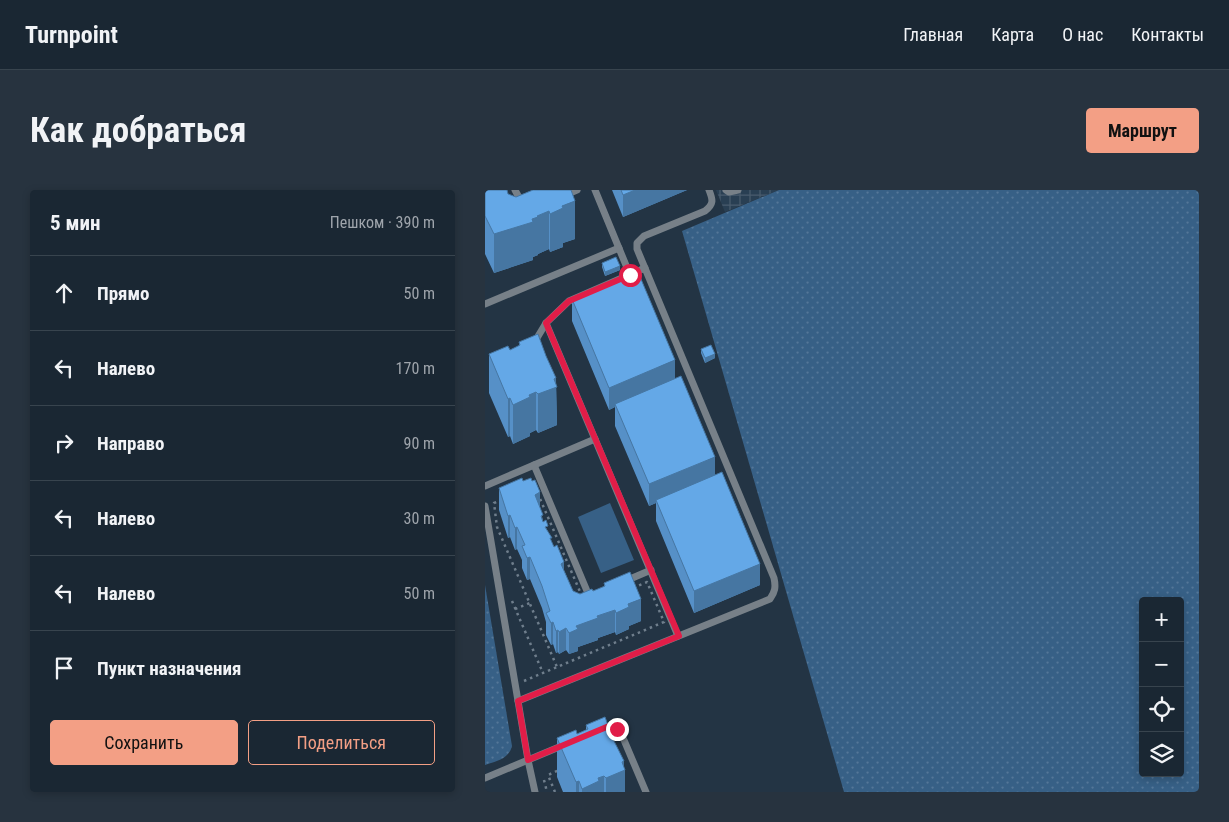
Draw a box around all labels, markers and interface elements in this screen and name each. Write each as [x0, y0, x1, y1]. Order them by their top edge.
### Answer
text: Turnpoint [25, 21, 118, 49]
text: Главная [903, 24, 963, 45]
text: Карта [991, 24, 1034, 45]
text: О нас [1062, 24, 1103, 45]
text: Контакты [1131, 24, 1204, 45]
button: Маршрут [1086, 108, 1199, 153]
text: Как добраться [30, 110, 246, 151]
text: 5 мин [50, 211, 100, 235]
text: Пешком · 390 m [330, 213, 435, 232]
route start [619, 264, 642, 287]
icon: ahead [50, 279, 78, 307]
text: Прямо [97, 282, 150, 305]
text: 50 m [403, 284, 435, 303]
icon: left [50, 354, 78, 382]
text: Налево [97, 357, 155, 380]
text: 170 m [396, 359, 435, 378]
icon: right [50, 429, 78, 457]
text: Направо [97, 432, 164, 455]
text: 90 m [403, 434, 435, 453]
icon: left [50, 504, 78, 532]
text: Налево [97, 507, 155, 530]
text: 30 m [403, 509, 435, 528]
icon: left [50, 579, 78, 607]
text: Налево [97, 582, 155, 605]
text: 50 m [403, 584, 435, 603]
map controls [1139, 597, 1184, 777]
button: + [1139, 597, 1184, 642]
button: − [1139, 642, 1184, 687]
icon: arrive [50, 654, 78, 682]
text: Пункт назначения [97, 657, 241, 680]
button: locate [1139, 687, 1184, 732]
route end [606, 718, 629, 741]
button: Сохранить [50, 720, 238, 765]
button: Поделиться [248, 720, 435, 765]
button: layers [1139, 732, 1184, 777]

